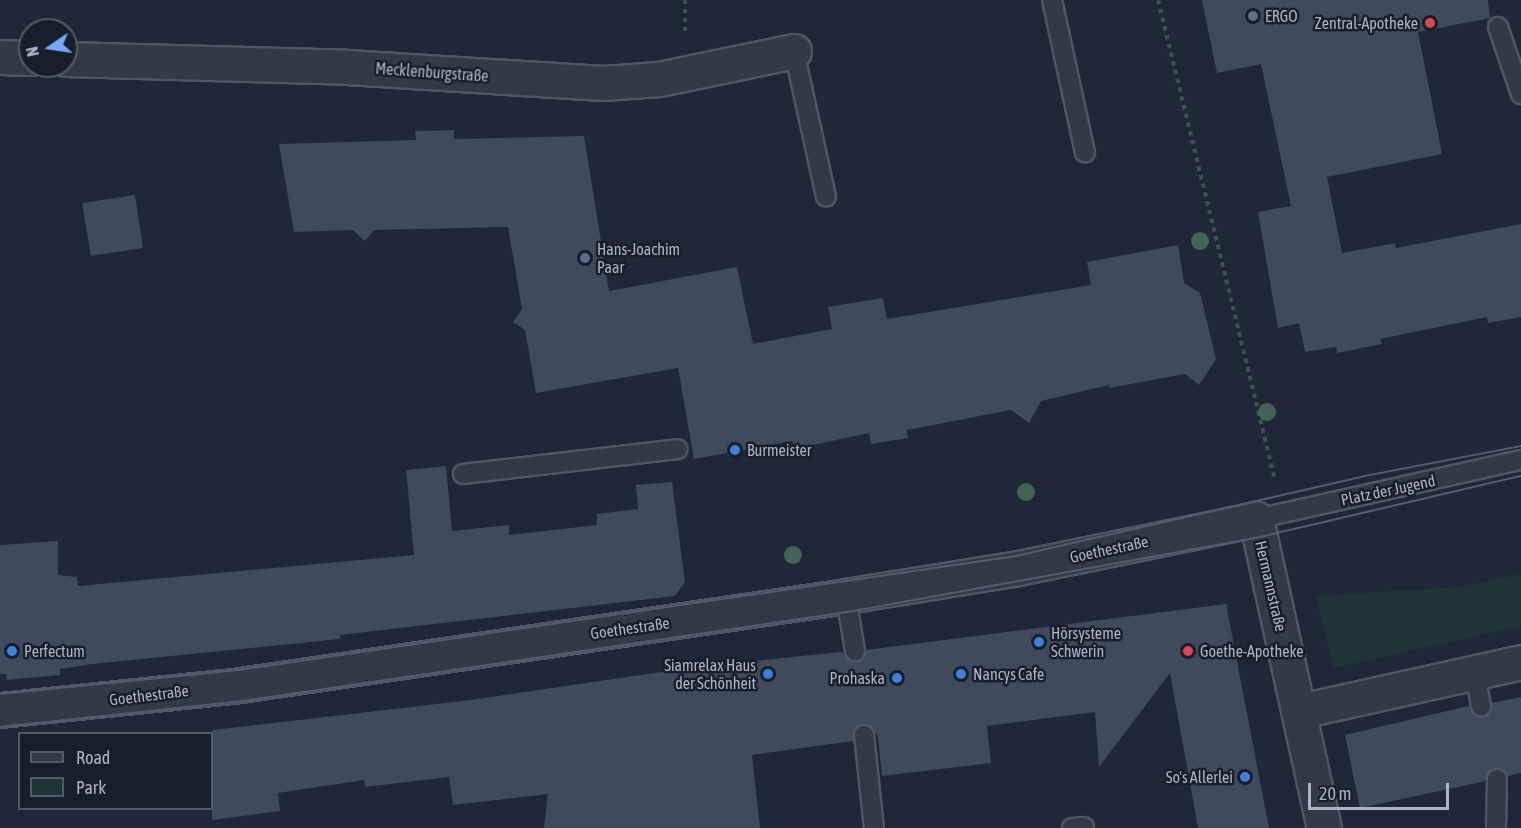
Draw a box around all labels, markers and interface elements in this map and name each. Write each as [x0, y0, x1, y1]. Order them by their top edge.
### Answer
place label: ERGO [1265, 6, 1297, 26]
marker: ERGO [1246, 9, 1260, 23]
place label: Zentral-Apotheke [1315, 13, 1418, 33]
marker: Zentral-Apotheke [1423, 16, 1437, 30]
north arrow [18, 18, 78, 78]
text: N [23, 45, 42, 58]
street label: Mecklenburgstraße [375, 58, 489, 86]
place label: Hans-Joachim Paar [597, 239, 680, 277]
marker: Hans-Joachim Paar [578, 251, 592, 265]
place label: Burmeister [747, 440, 812, 460]
marker: Burmeister [728, 443, 742, 457]
street label: Platz der Jugend [1339, 471, 1437, 509]
street label: Goethestraße [1068, 531, 1150, 567]
street label: Hermannstraße [1251, 539, 1291, 633]
street label: Goethestraße [589, 613, 671, 643]
place label: Hörsysteme Schwerin [1051, 623, 1121, 661]
marker: Hörsysteme Schwerin [1032, 635, 1046, 649]
place label: Perfectum [24, 641, 85, 661]
place label: Goethe-Apotheke [1200, 641, 1303, 661]
marker: Perfectum [5, 644, 19, 658]
marker: Goethe-Apotheke [1181, 644, 1195, 658]
place label: Siamrelax Haus der Schönheit [664, 655, 756, 693]
place label: Nancys Cafe [973, 664, 1044, 684]
marker: Siamrelax Haus der Schönheit [761, 667, 775, 681]
marker: Nancys Cafe [954, 667, 968, 681]
place label: Prohaska [830, 668, 885, 688]
marker: Prohaska [890, 671, 904, 685]
street label: Goethestraße [108, 681, 190, 709]
legend [18, 732, 213, 810]
text: Road [76, 747, 110, 768]
place label: So's Allerlei [1166, 767, 1233, 787]
marker: So's Allerlei [1238, 770, 1252, 784]
scale bar [1311, 771, 1452, 809]
text: Park [76, 777, 106, 798]
text: 20 m [1319, 783, 1351, 804]

